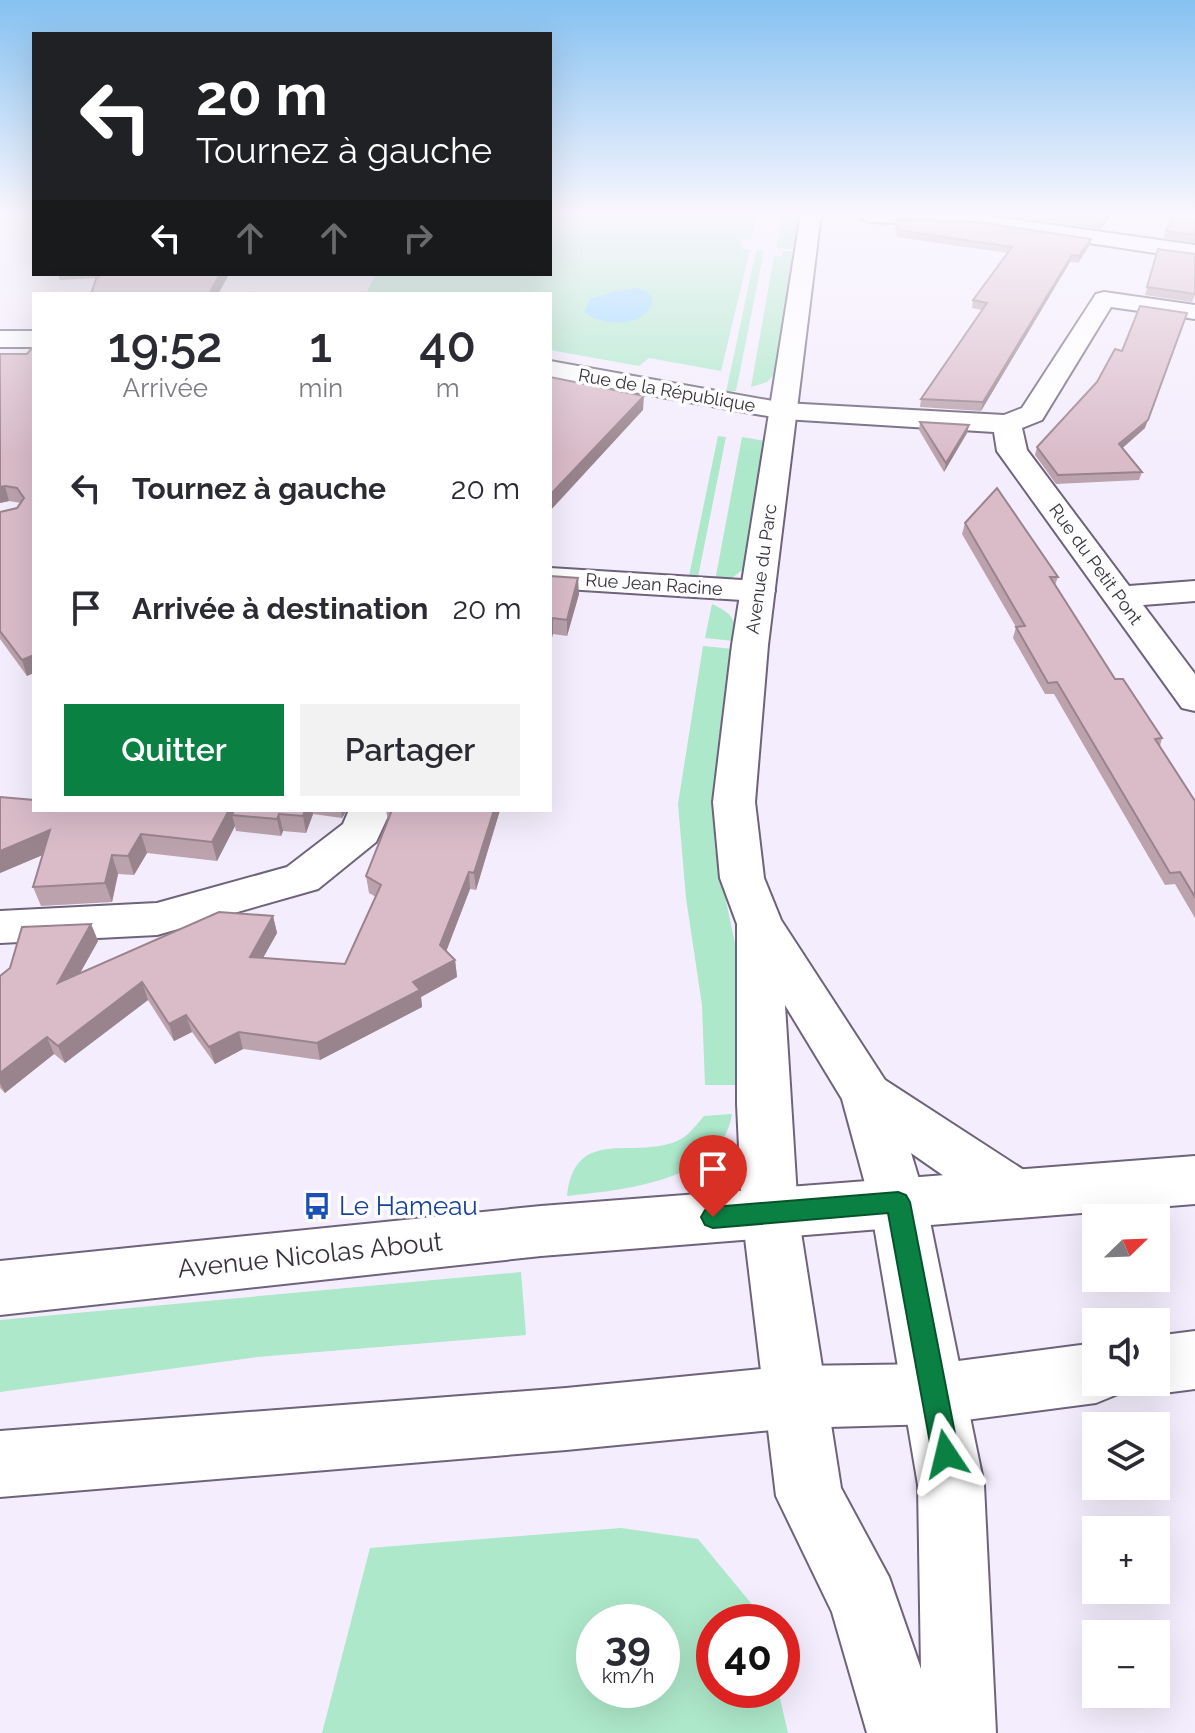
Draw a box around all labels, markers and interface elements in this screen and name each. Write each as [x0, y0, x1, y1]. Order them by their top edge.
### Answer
text: 20 m [196, 62, 328, 128]
icon: left [64, 64, 168, 168]
text: Tournez à gauche [196, 129, 492, 171]
icon: left [144, 216, 188, 260]
icon: ahead [228, 216, 272, 260]
icon: ahead [312, 216, 356, 260]
icon: right [396, 216, 440, 260]
text: 19:52 [108, 317, 222, 373]
text: 1 [310, 317, 332, 373]
text: 40 [419, 317, 476, 373]
street label: Rue de la République [577, 364, 757, 416]
text: Arrivée [123, 373, 208, 403]
text: min [299, 373, 343, 403]
text: m [436, 373, 460, 403]
icon: left [64, 466, 108, 510]
text: Tournez à gauche [132, 471, 386, 506]
text: 20 m [451, 471, 520, 506]
street label: Rue du Petit Pont [1045, 500, 1147, 628]
street label: Avenue du Parc [741, 503, 781, 635]
street label: Rue Jean Racine [585, 569, 724, 599]
icon: arrive [64, 586, 108, 630]
text: Arrivée à destination [132, 591, 428, 626]
text: 20 m [452, 591, 522, 626]
button: Quitter [64, 704, 284, 796]
button: Partager [300, 704, 520, 796]
pin [679, 1135, 747, 1217]
icon: arrive [691, 1147, 735, 1191]
bus stop icon: Le Hameau [302, 1191, 332, 1221]
place label: Le Hameau [339, 1191, 478, 1221]
north arrow [1082, 1204, 1170, 1292]
map controls [1082, 1204, 1170, 1708]
street label: Avenue Nicolas About [176, 1226, 444, 1284]
button: sound [1082, 1308, 1170, 1396]
position arrow [904, 1412, 988, 1496]
button: layers [1082, 1412, 1170, 1500]
button: + [1082, 1516, 1170, 1604]
speed limit sign: 40 [696, 1604, 800, 1708]
button: − [1082, 1620, 1170, 1708]
text: 39 [605, 1622, 651, 1669]
text: km/h [602, 1664, 654, 1688]

